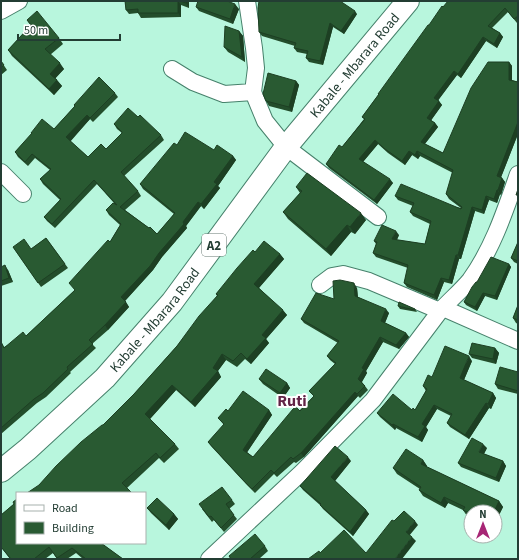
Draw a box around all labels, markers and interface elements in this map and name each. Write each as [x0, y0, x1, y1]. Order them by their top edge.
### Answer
street label: Kabale - Mbarara Road [305, 9, 405, 123]
scale bar [18, 16, 120, 42]
text: 50 m [24, 22, 48, 39]
road number: A2 [202, 234, 226, 256]
street label: Kabale - Mbarara Road [105, 264, 205, 377]
district label: Ruti [277, 390, 307, 412]
legend [16, 492, 146, 544]
text: Road [52, 500, 78, 517]
north arrow [463, 504, 503, 544]
text: N [479, 507, 487, 522]
text: Building [52, 520, 94, 537]

